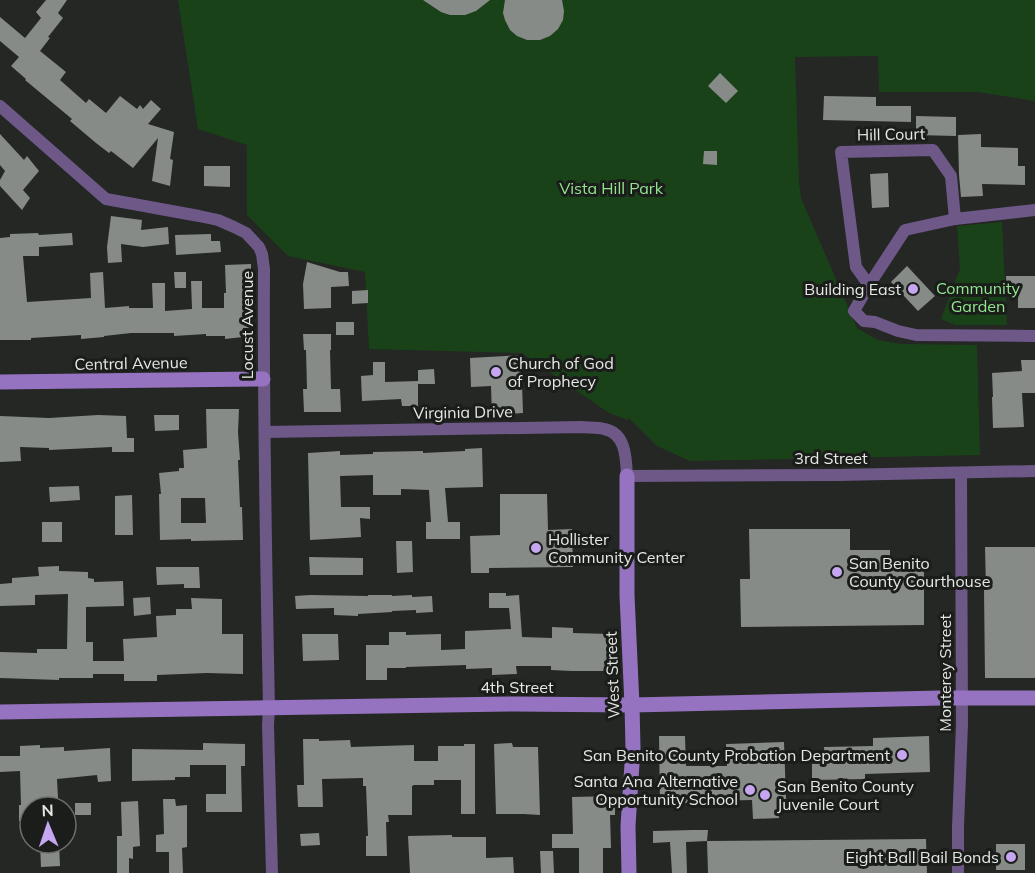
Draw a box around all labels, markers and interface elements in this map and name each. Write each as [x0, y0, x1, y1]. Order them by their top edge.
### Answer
street label: Hill Court [857, 123, 926, 145]
park label: Vista Hill Park [559, 178, 664, 198]
street label: Locust Avenue [237, 271, 257, 379]
park label: Community Garden [936, 278, 1021, 316]
place label: Building East [804, 279, 901, 299]
marker: Building East [906, 282, 920, 296]
street label: Central Avenue [74, 352, 188, 374]
place label: Church of God of Prophecy [508, 353, 614, 391]
marker: Church of God of Prophecy [489, 365, 503, 379]
street label: Virginia Drive [413, 401, 513, 423]
street label: 3rd Street [794, 448, 868, 468]
place label: Hollister Community Center [548, 529, 685, 567]
marker: Hollister Community Center [529, 541, 543, 555]
place label: San Benito County Courthouse [849, 553, 990, 591]
marker: San Benito County Courthouse [830, 565, 844, 579]
street label: Monterey Street [935, 614, 955, 732]
street label: West Street [600, 631, 624, 719]
street label: 4th Street [481, 677, 554, 697]
place label: San Benito County Probation Department [583, 745, 890, 765]
marker: San Benito County Probation Department [895, 748, 909, 762]
place label: Santa Ana Alternative Opportunity School [574, 771, 738, 809]
place label: San Benito County Juvenile Court [777, 776, 915, 814]
marker: Santa Ana Alternative Opportunity School [743, 783, 757, 797]
marker: San Benito County Juvenile Court [758, 788, 772, 802]
north arrow [18, 795, 78, 855]
text: N [41, 800, 54, 820]
place label: Eight Ball Bail Bonds [846, 847, 999, 867]
marker: Eight Ball Bail Bonds [1004, 850, 1018, 864]

